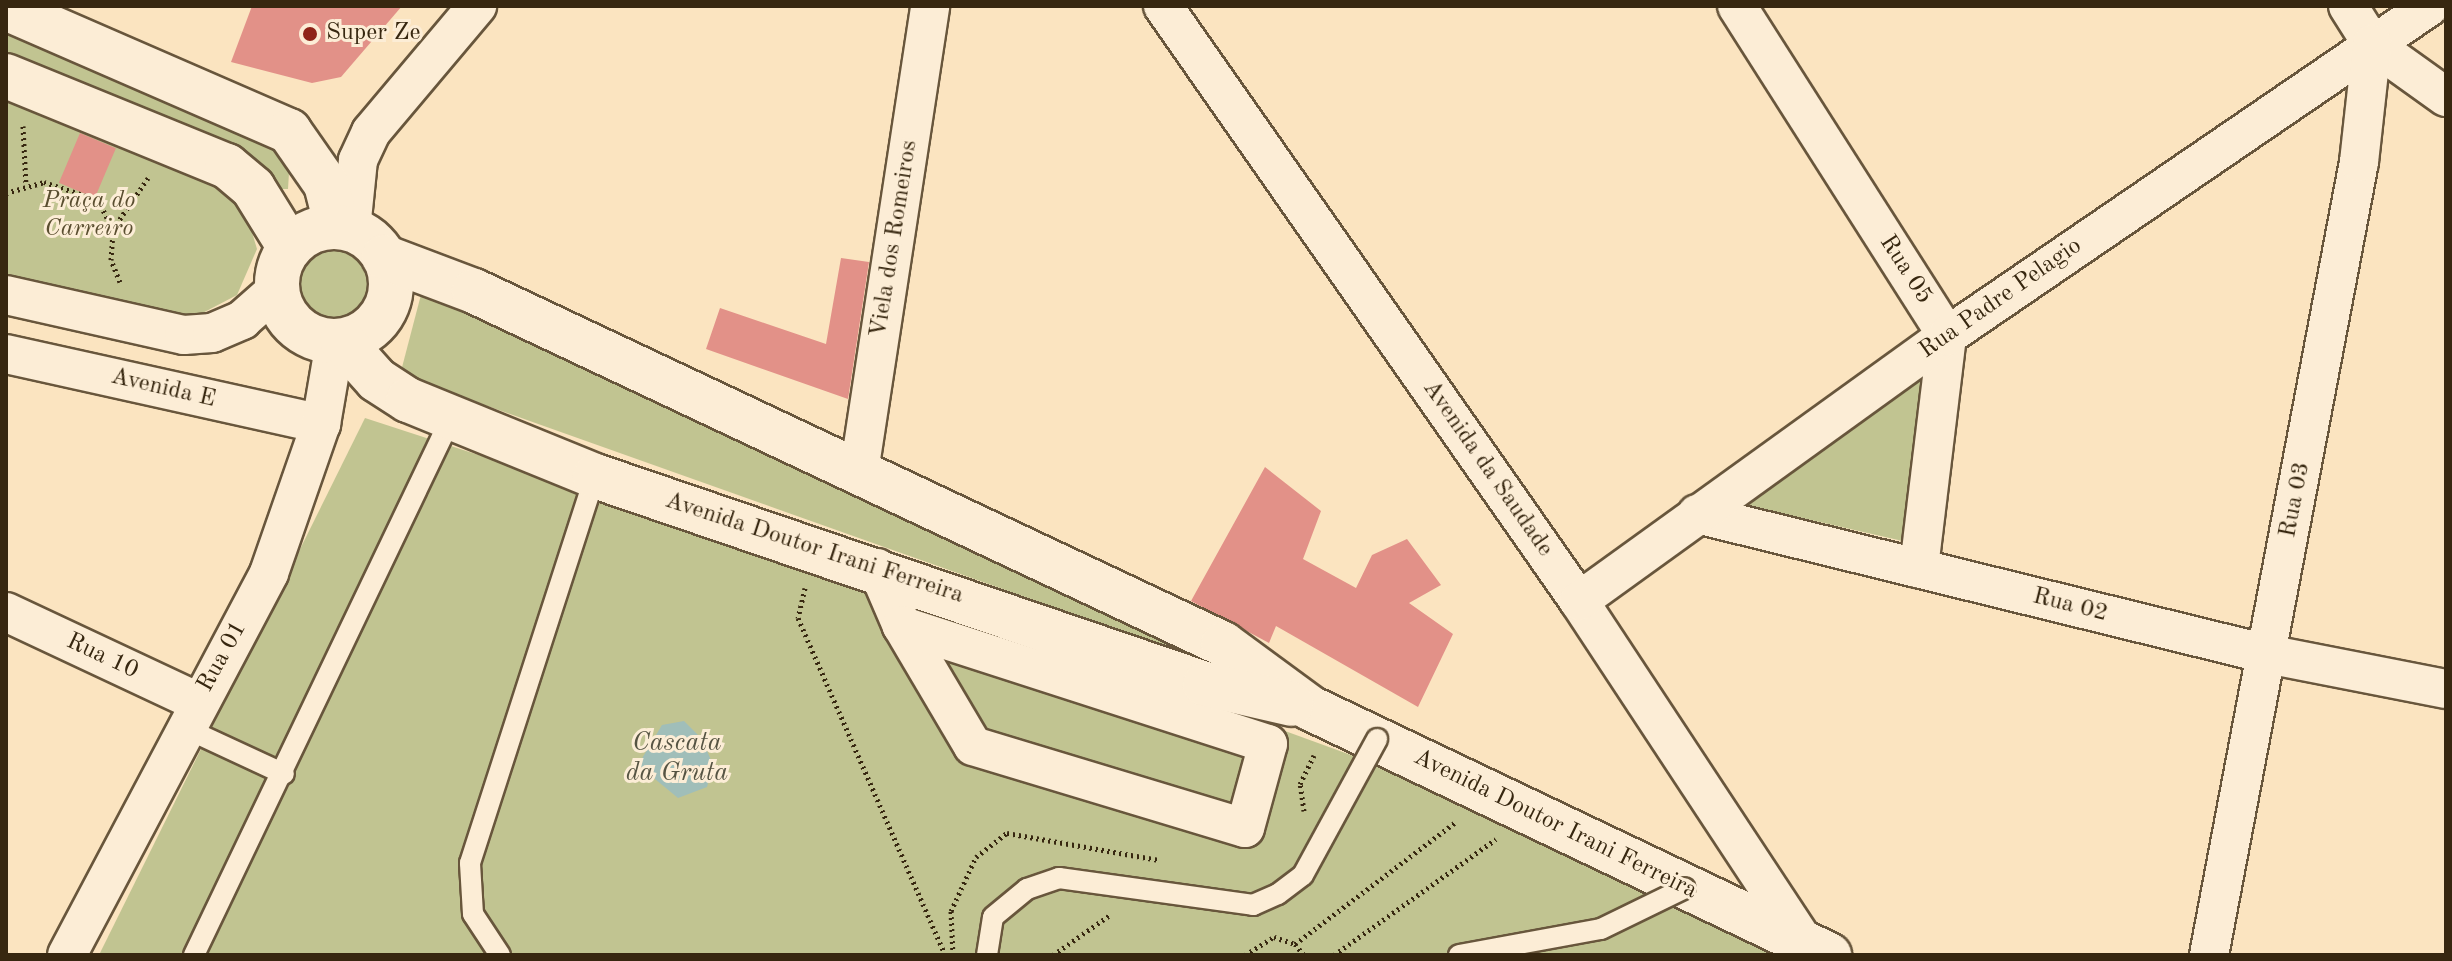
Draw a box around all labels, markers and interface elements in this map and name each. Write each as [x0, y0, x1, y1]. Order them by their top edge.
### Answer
place label: Super Ze [326, 20, 420, 48]
marker: Super Ze [301, 25, 319, 43]
street label: Viela dos Romeiros [865, 138, 925, 340]
park label: Praça do Carreiro [43, 188, 135, 244]
street label: Rua 05 [1872, 230, 1938, 310]
street label: Rua Padre Pelagio [1914, 232, 2088, 366]
street label: Avenida E [108, 363, 218, 415]
street label: Avenida da Saudade [1415, 375, 1559, 563]
street label: Rua 03 [2275, 460, 2317, 540]
street label: Avenida Doutor Irani Ferreira [661, 487, 967, 611]
street label: Rua 02 [2029, 583, 2111, 629]
street label: Rua 01 [192, 617, 254, 697]
street label: Rua 10 [61, 628, 143, 686]
water label: Cascata da Gruta [626, 728, 728, 790]
street label: Avenida Doutor Irani Ferreira [1408, 744, 1702, 906]

